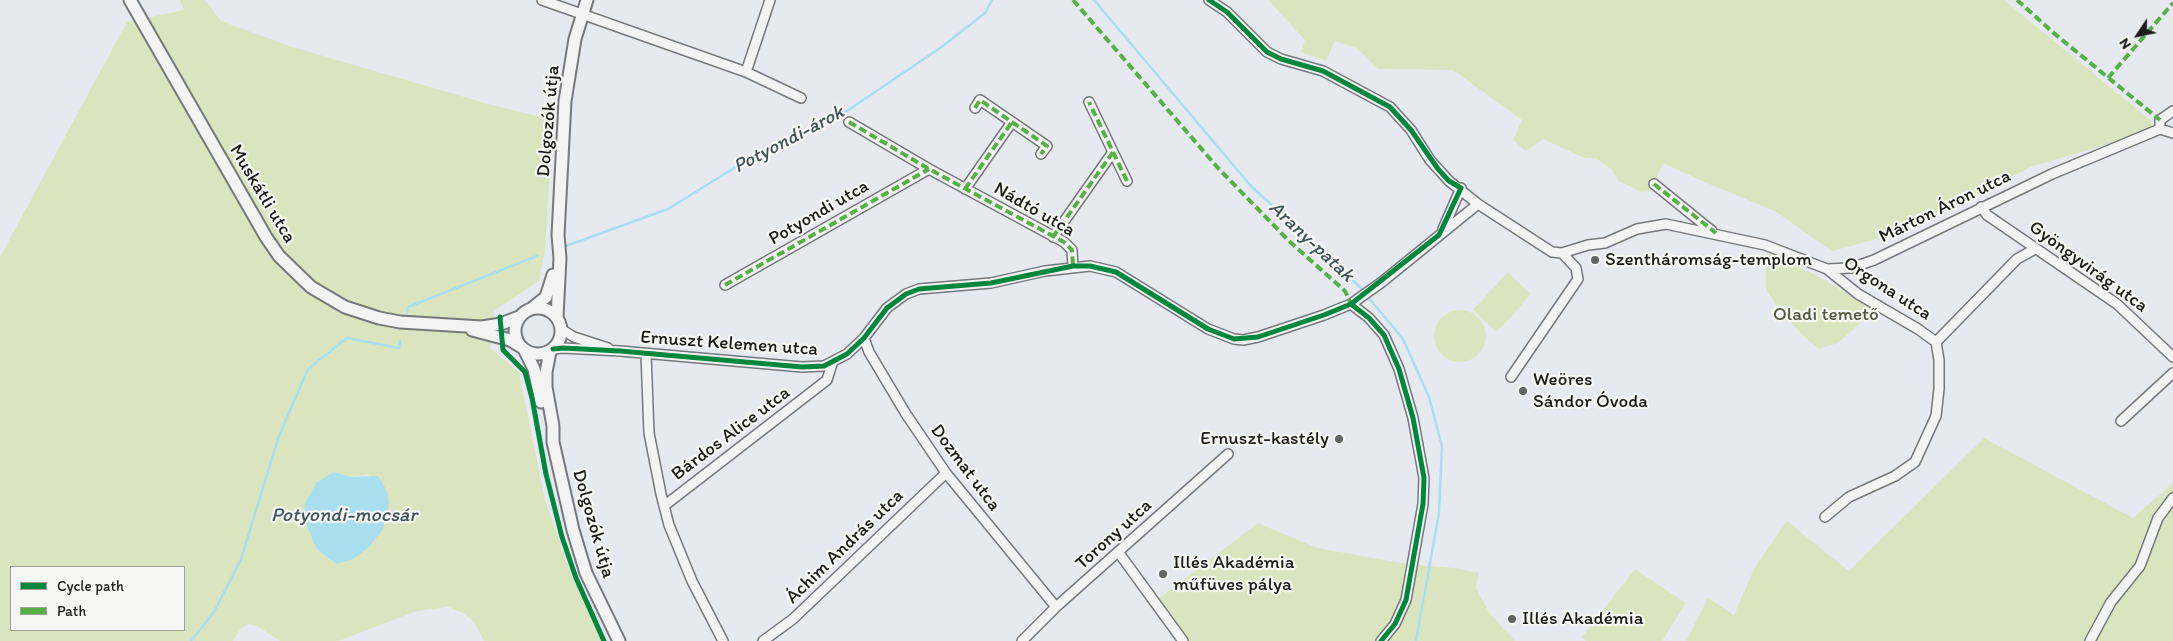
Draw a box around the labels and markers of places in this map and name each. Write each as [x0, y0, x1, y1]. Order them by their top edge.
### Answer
place label: Szentháromság-templom [1605, 249, 1812, 271]
marker: Szentháromság-templom [1589, 254, 1601, 266]
place label: Weöres Sándor Óvoda [1533, 369, 1648, 413]
marker: Weöres Sándor Óvoda [1517, 385, 1529, 397]
place label: Ernuszt-kastély [1200, 428, 1329, 450]
marker: Ernuszt-kastély [1333, 433, 1345, 445]
place label: Illés Akadémia műfüves pálya [1173, 552, 1295, 596]
marker: Illés Akadémia műfüves pálya [1157, 568, 1169, 580]
place label: Illés Akadémia [1522, 608, 1644, 630]
marker: Illés Akadémia [1506, 613, 1518, 625]

